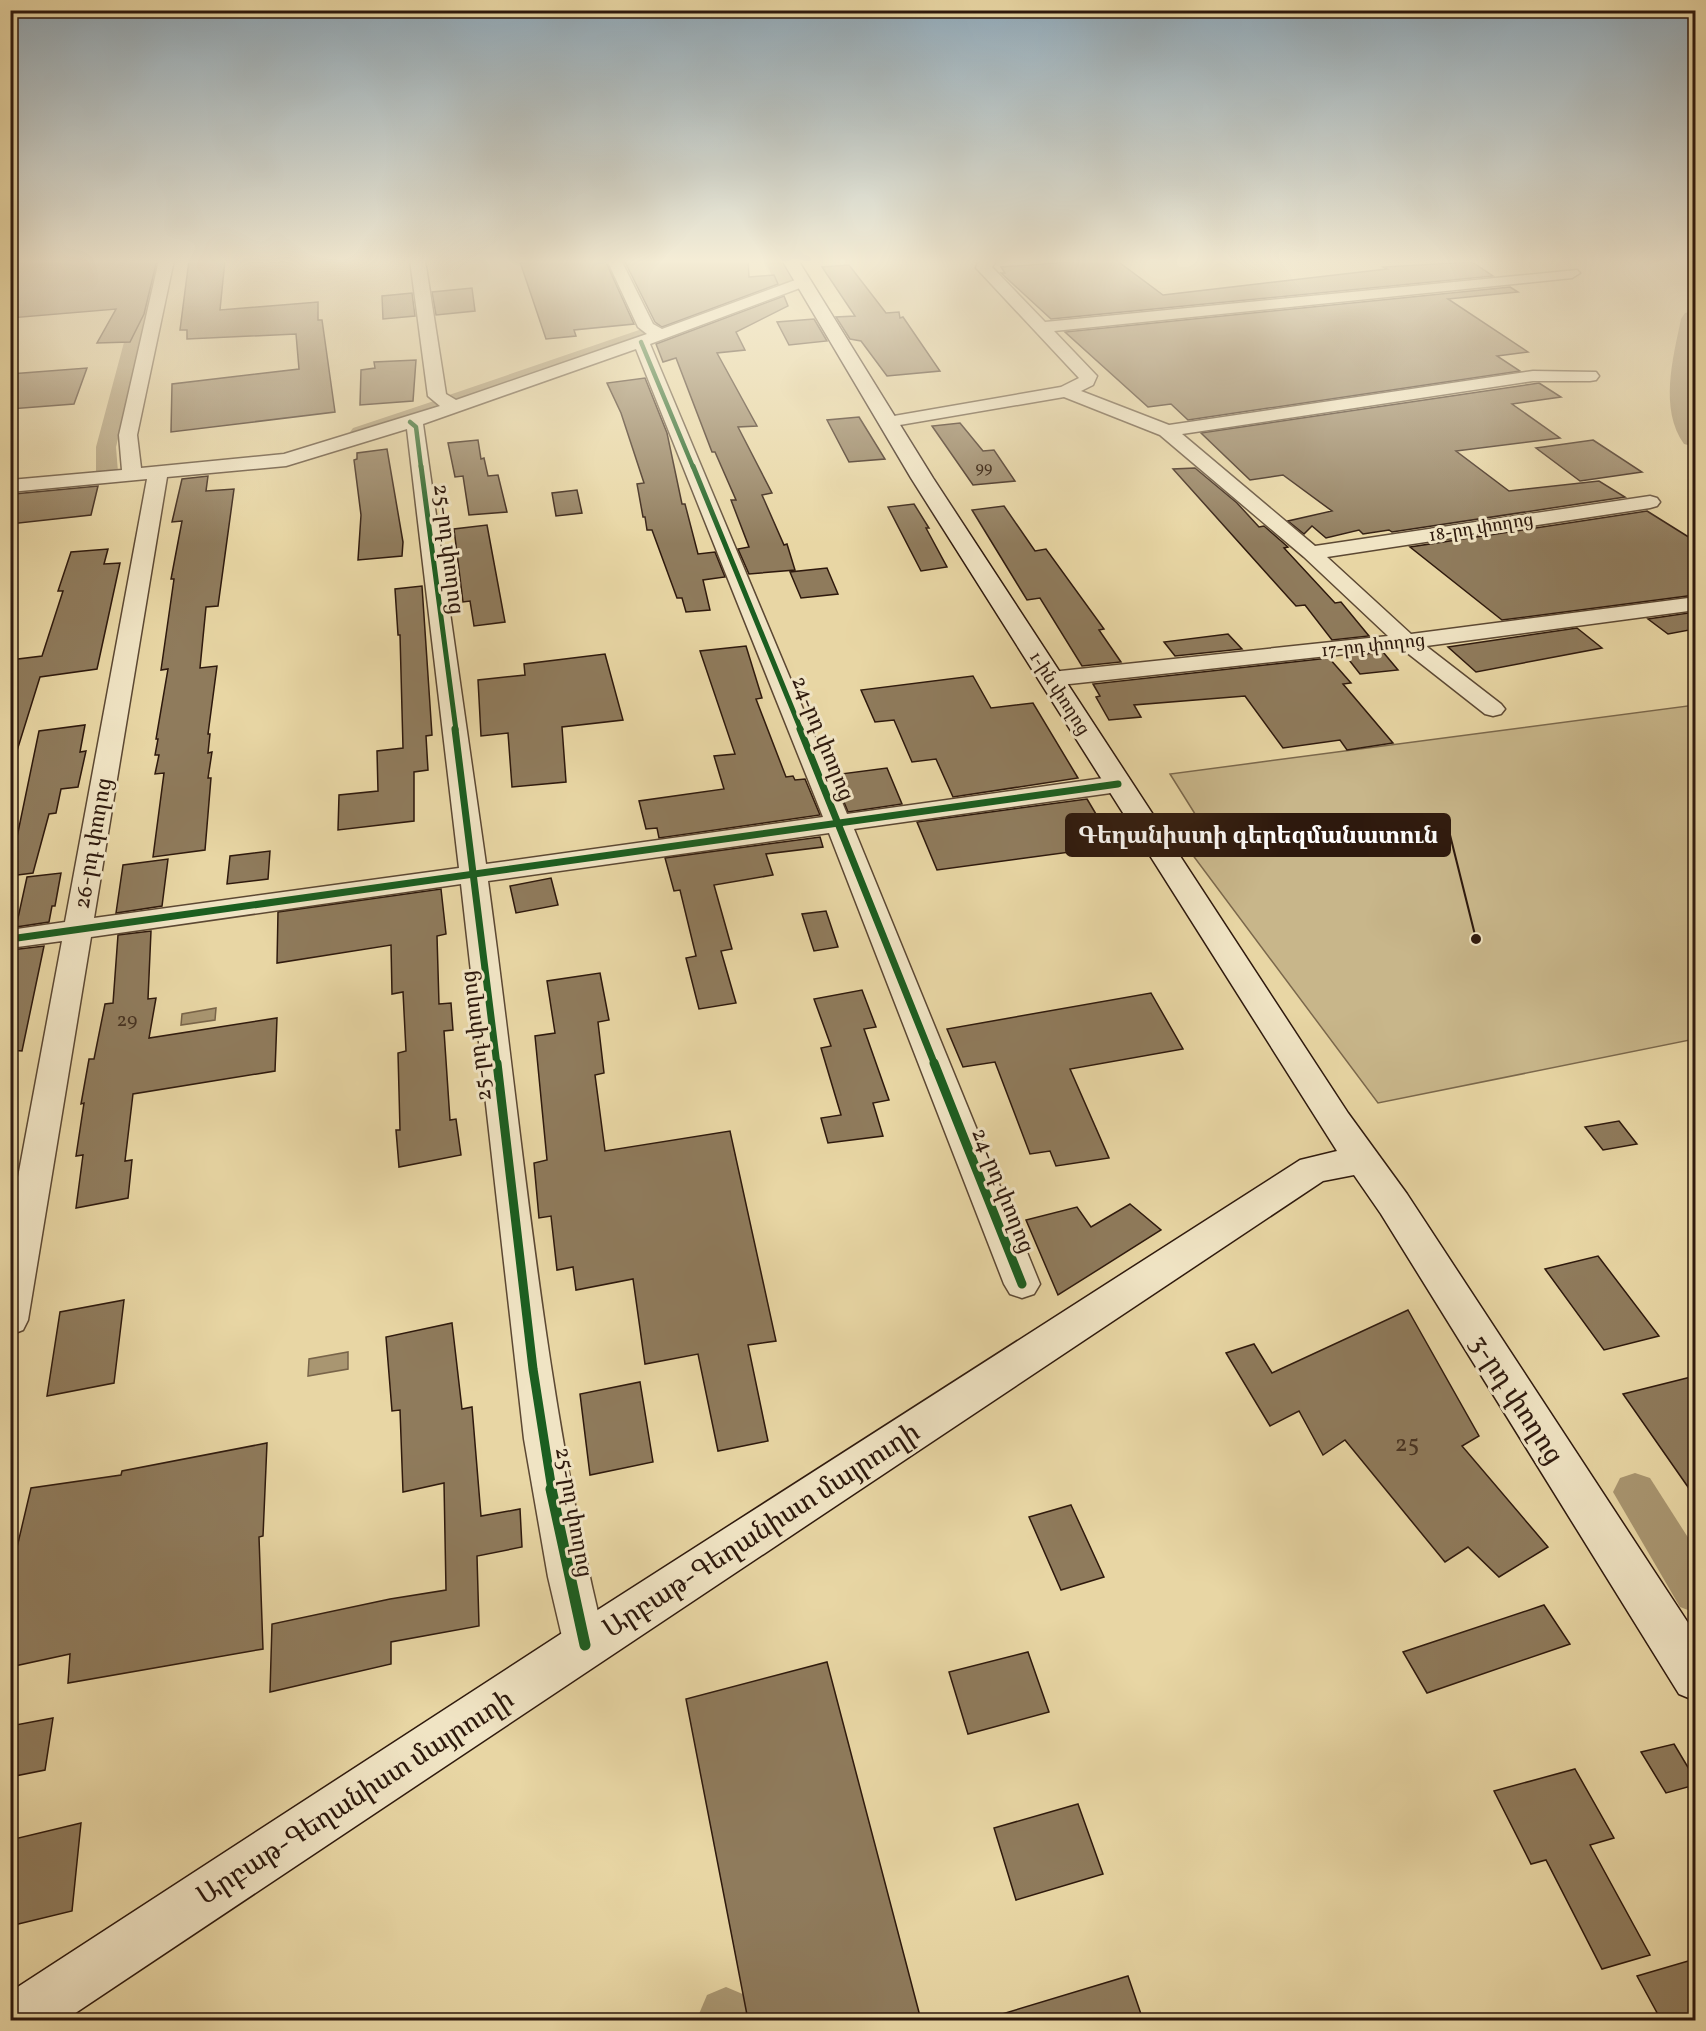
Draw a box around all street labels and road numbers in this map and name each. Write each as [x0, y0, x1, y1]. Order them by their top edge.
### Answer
street label: 25-րդ փողոց [424, 482, 471, 617]
street label: 18-րդ փողոց [1427, 508, 1535, 549]
street label: 17-րդ փողոց [1320, 629, 1426, 664]
street label: 1-ին փողոց [1022, 647, 1095, 741]
street label: 24-րդ փողոց [782, 672, 861, 806]
street label: 26-րդ փողոց [68, 775, 121, 912]
street label: 25-րդ փողոց [454, 968, 501, 1103]
street label: 24-րդ փողոց [962, 1124, 1041, 1258]
street label: 3-րդ փողոց [1459, 1328, 1572, 1472]
street label: Արբաթ-Գեղանիստ մայրուղի [596, 1415, 928, 1649]
street label: 25-րդ փողոց [546, 1445, 599, 1580]
street label: Արբաթ-Գեղանիստ մայրուղի [190, 1682, 522, 1916]

